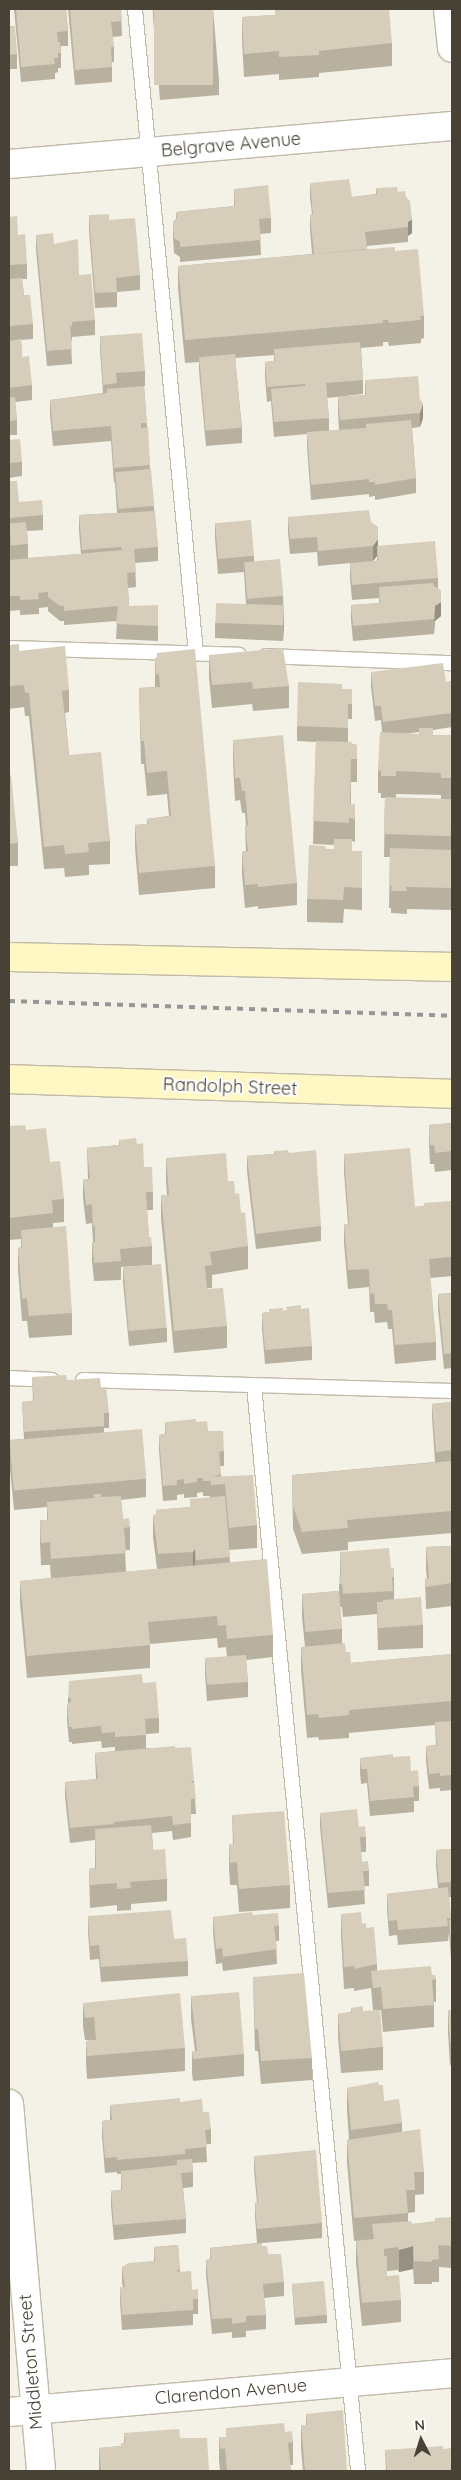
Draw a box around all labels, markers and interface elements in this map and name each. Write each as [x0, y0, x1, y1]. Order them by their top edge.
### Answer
street label: Belgrave Avenue [160, 128, 302, 162]
street label: Randolph Street [162, 1074, 298, 1100]
street label: Middleton Street [14, 2293, 48, 2431]
street label: Clarendon Avenue [154, 2375, 308, 2409]
north arrow [396, 2415, 446, 2465]
text: N [414, 2416, 426, 2434]

